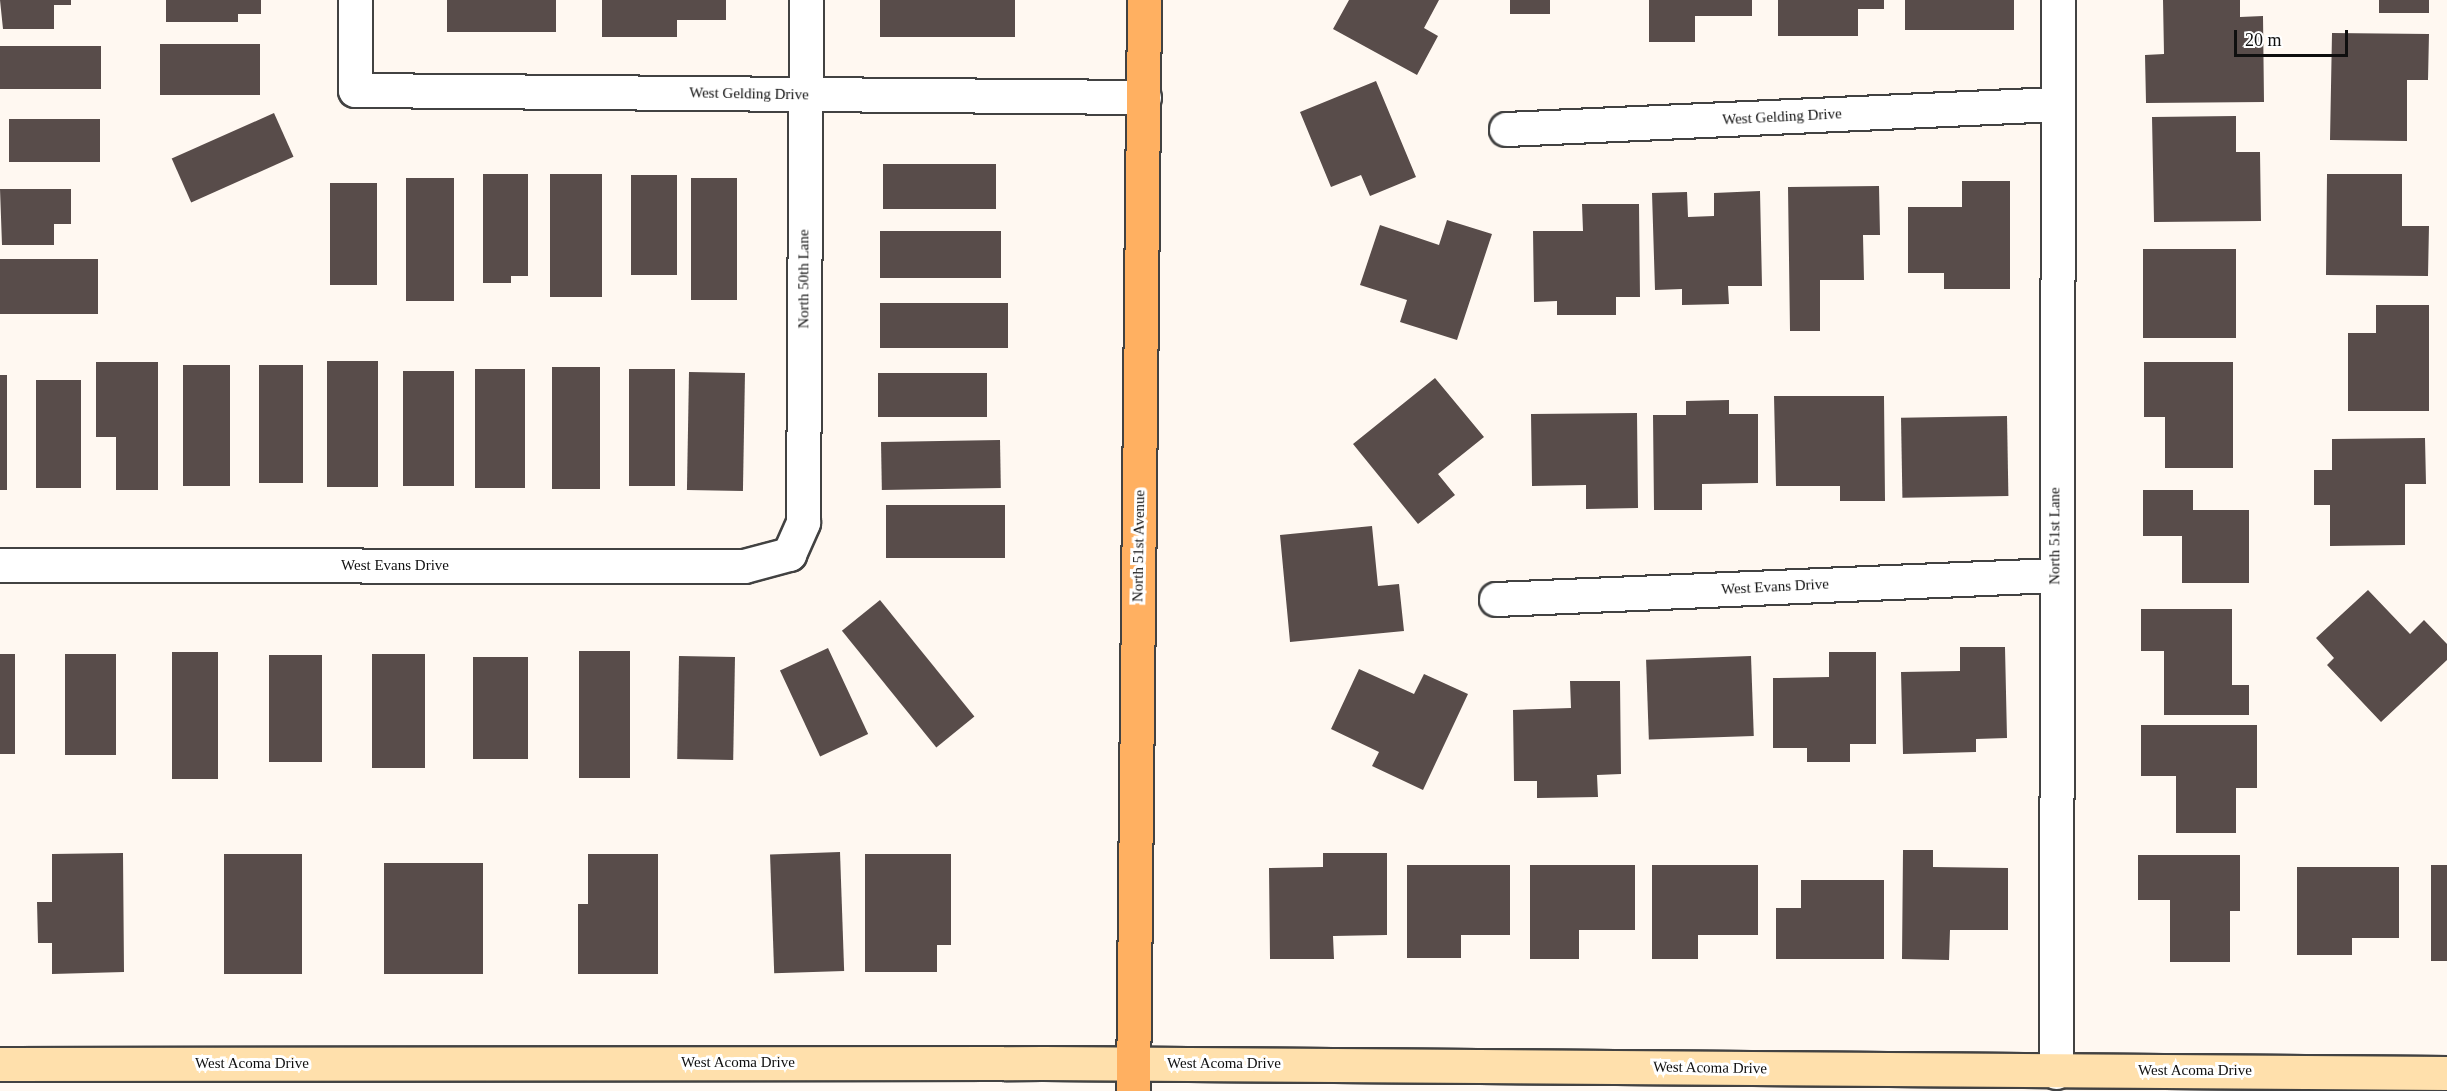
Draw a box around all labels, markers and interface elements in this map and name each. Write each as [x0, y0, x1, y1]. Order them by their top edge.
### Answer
scale bar [2237, 18, 2351, 56]
text: 20 m [2245, 30, 2282, 50]
street label: West Gelding Drive [689, 84, 809, 104]
street label: West Gelding Drive [1722, 105, 1842, 129]
street label: North 50th Lane [795, 229, 813, 329]
street label: North 51st Lane [2046, 487, 2064, 585]
street label: North 51st Avenue [1129, 489, 1149, 603]
street label: West Evans Drive [341, 557, 449, 575]
street label: West Evans Drive [1721, 575, 1829, 599]
street label: West Acoma Drive [681, 1054, 795, 1072]
street label: West Acoma Drive [195, 1055, 309, 1073]
street label: West Acoma Drive [1167, 1055, 1281, 1073]
street label: West Acoma Drive [1653, 1058, 1767, 1078]
street label: West Acoma Drive [2138, 1062, 2252, 1080]

